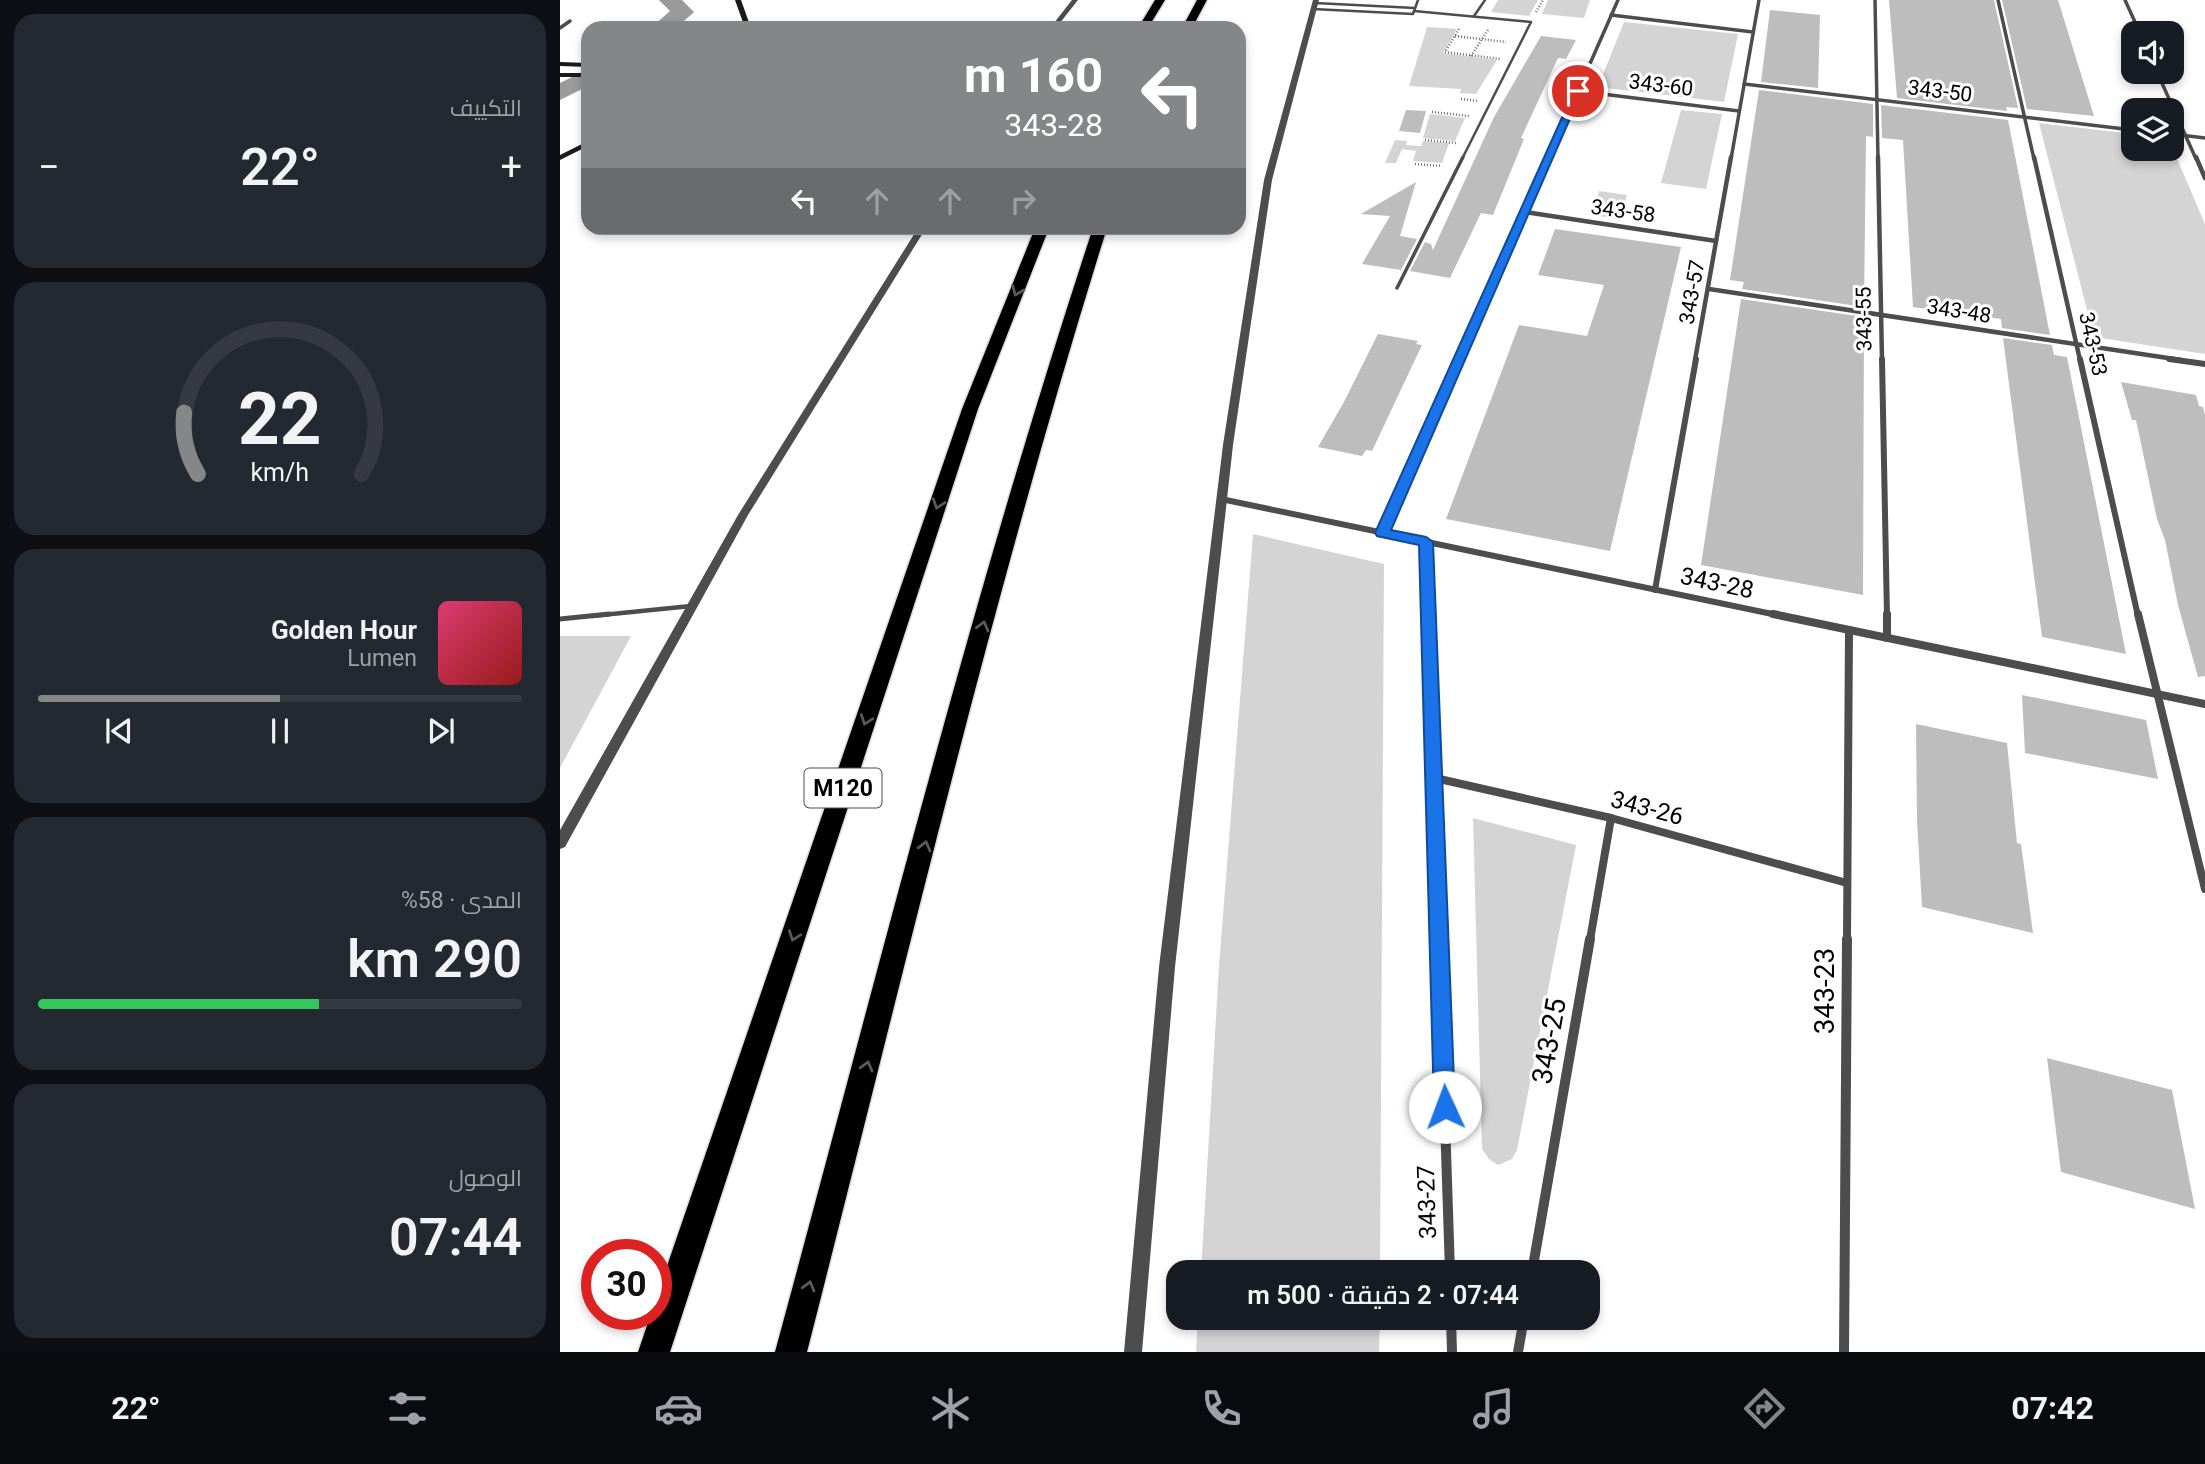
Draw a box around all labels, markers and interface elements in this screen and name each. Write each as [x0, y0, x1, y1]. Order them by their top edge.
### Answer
map controls [2121, 21, 2184, 161]
button: sound [2121, 21, 2184, 84]
text: 160 m [964, 47, 1103, 104]
icon: left [1127, 49, 1218, 140]
pin [1548, 61, 1608, 121]
street label: 343-60 [1627, 69, 1695, 101]
icon: arrive [1559, 72, 1597, 110]
street label: 343-50 [1906, 75, 1974, 107]
text: التكييف [450, 95, 522, 122]
button: layers [2121, 98, 2184, 161]
text: 343-28 [1004, 106, 1103, 144]
text: 22° [240, 137, 320, 198]
text: − [38, 145, 60, 189]
text: + [500, 145, 522, 189]
icon: left [785, 182, 823, 220]
icon: ahead [858, 182, 896, 220]
icon: ahead [931, 182, 969, 220]
icon: right [1004, 182, 1042, 220]
street label: 343-58 [1589, 195, 1657, 227]
street label: 343-57 [1675, 258, 1709, 326]
one-way arrow [1011, 284, 1025, 296]
street label: 343-55 [1851, 286, 1877, 352]
street label: 343-48 [1925, 294, 1993, 328]
street label: 343-53 [2074, 310, 2112, 378]
text: 22 [238, 377, 322, 463]
text: km/h [251, 458, 309, 487]
one-way arrow [932, 498, 947, 510]
street label: 343-28 [1678, 562, 1756, 604]
text: Golden Hour [271, 615, 417, 645]
one-way arrow [975, 620, 989, 632]
text: Lumen [347, 645, 417, 672]
icon: previous [100, 712, 138, 750]
icon: pause [261, 712, 299, 750]
icon: next [422, 712, 460, 750]
one-way arrow [860, 714, 875, 726]
road number: M120 [804, 768, 882, 808]
street label: 343-26 [1608, 785, 1686, 831]
one-way arrow [916, 840, 931, 852]
text: المدى · 58% [401, 887, 522, 914]
text: 290 km [347, 929, 522, 990]
one-way arrow [787, 929, 802, 941]
street label: 343-23 [1808, 948, 1841, 1034]
street label: 343-25 [1525, 996, 1573, 1086]
one-way arrow [859, 1060, 873, 1072]
position arrow [1408, 1070, 1482, 1144]
street label: 343-27 [1412, 1164, 1442, 1240]
text: الوصول [449, 1165, 522, 1192]
text: 07:44 [389, 1207, 522, 1268]
speed limit sign: 30 [581, 1239, 672, 1330]
one-way arrow [801, 1280, 815, 1292]
text: 07:44 · 2 دقيقة · 500 m [1247, 1280, 1519, 1310]
icon: filters [383, 1384, 432, 1433]
icon: car [654, 1384, 703, 1433]
icon: climate [926, 1384, 975, 1433]
icon: phone [1197, 1384, 1246, 1433]
icon: music [1469, 1384, 1518, 1433]
icon: directions [1740, 1384, 1789, 1433]
text: 22° [111, 1389, 161, 1427]
text: 07:42 [2011, 1389, 2094, 1427]

